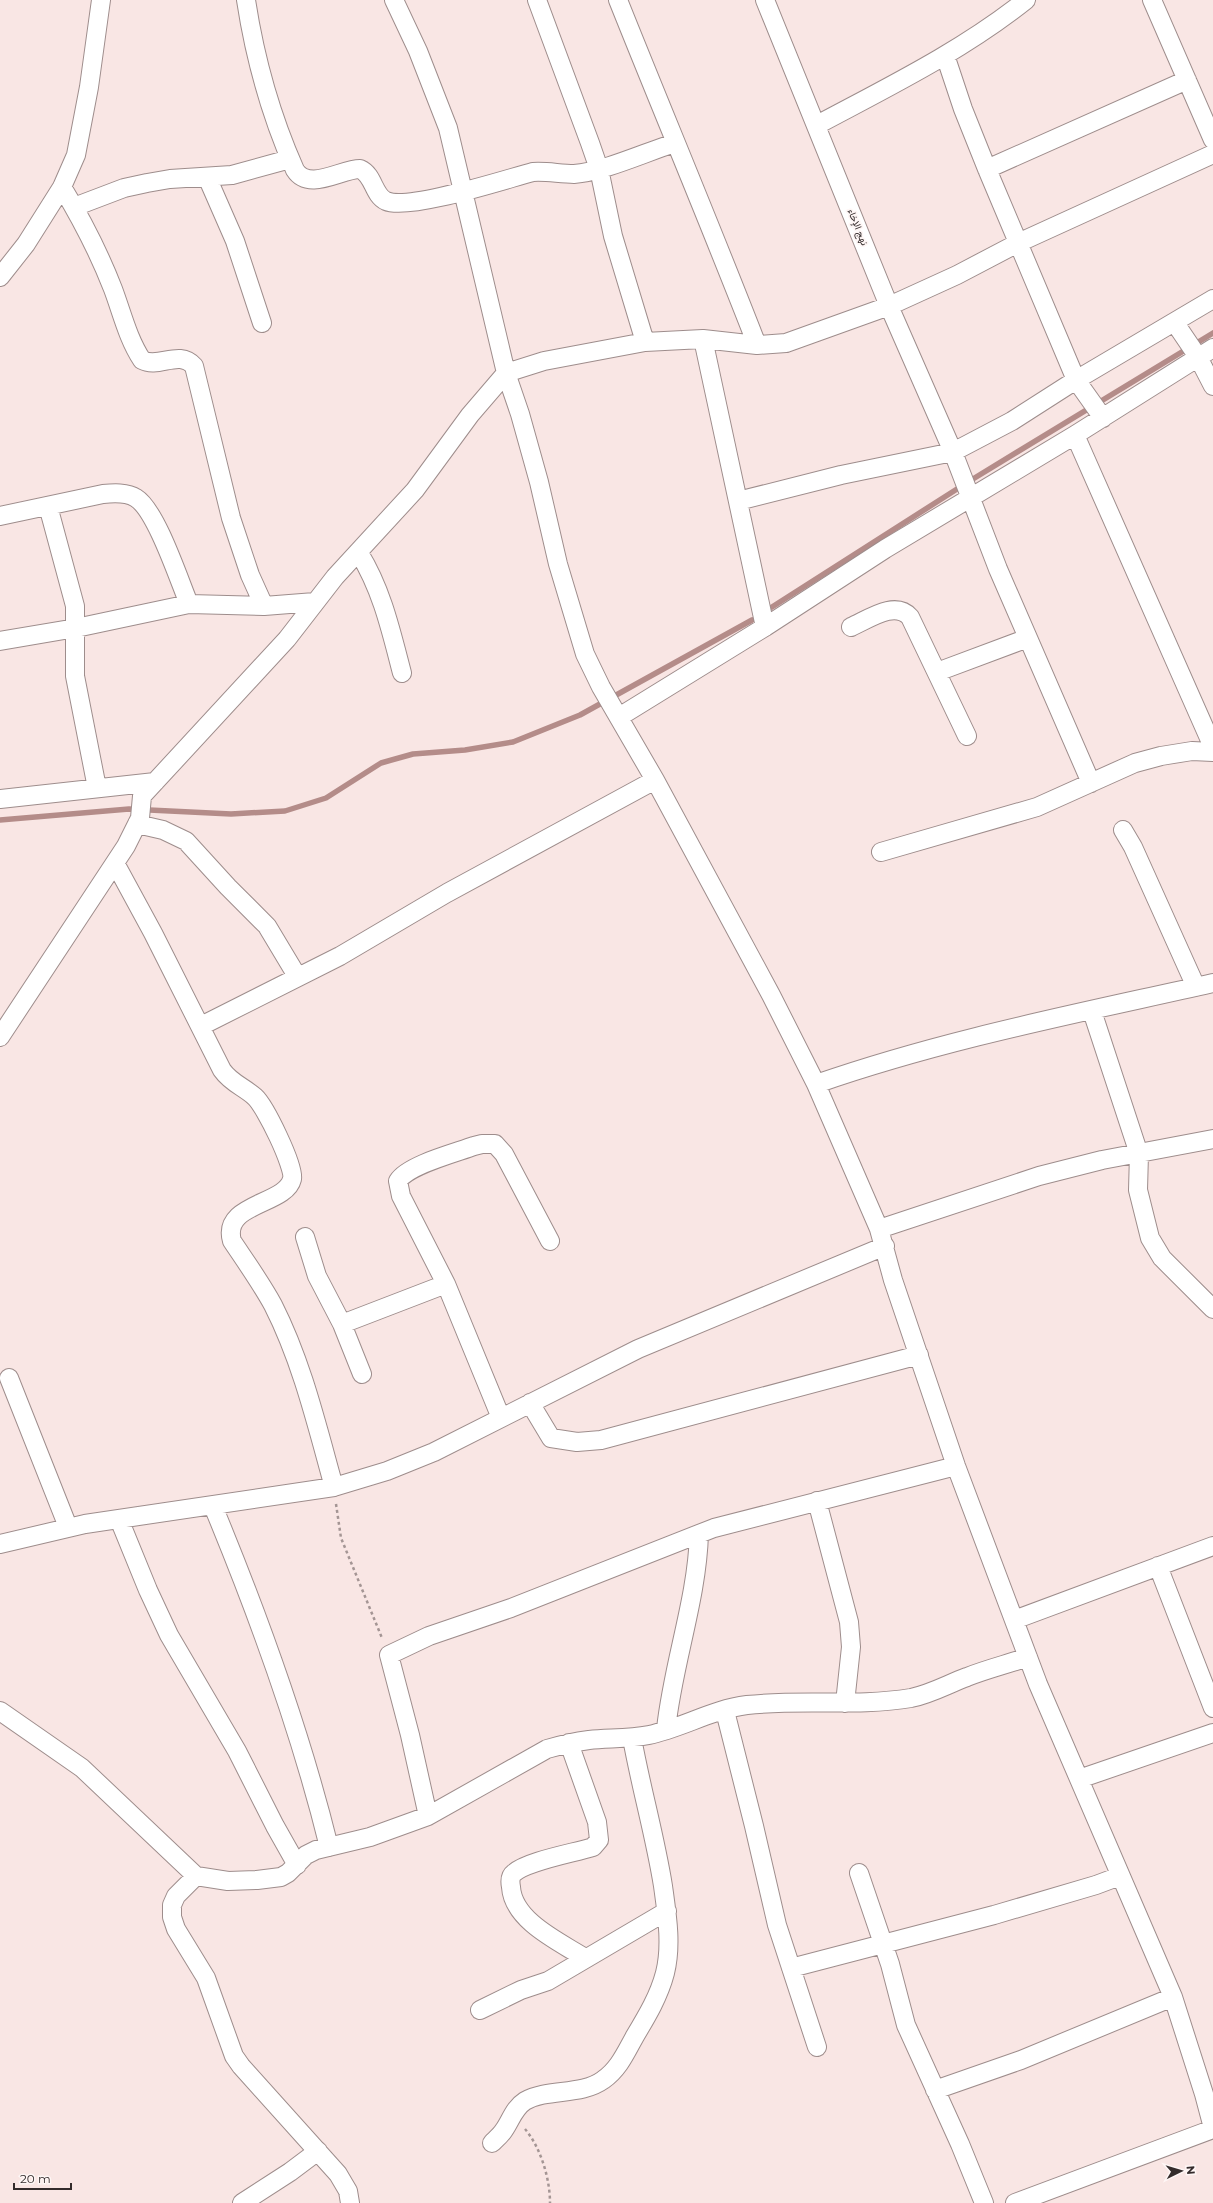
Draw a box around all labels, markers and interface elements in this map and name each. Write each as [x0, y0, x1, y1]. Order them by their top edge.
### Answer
street label: نهج الإخاء [845, 207, 871, 248]
north arrow [1161, 2151, 1201, 2191]
scale bar [14, 2165, 71, 2191]
text: N [1184, 2165, 1198, 2175]
text: 20 m [20, 2171, 51, 2186]

